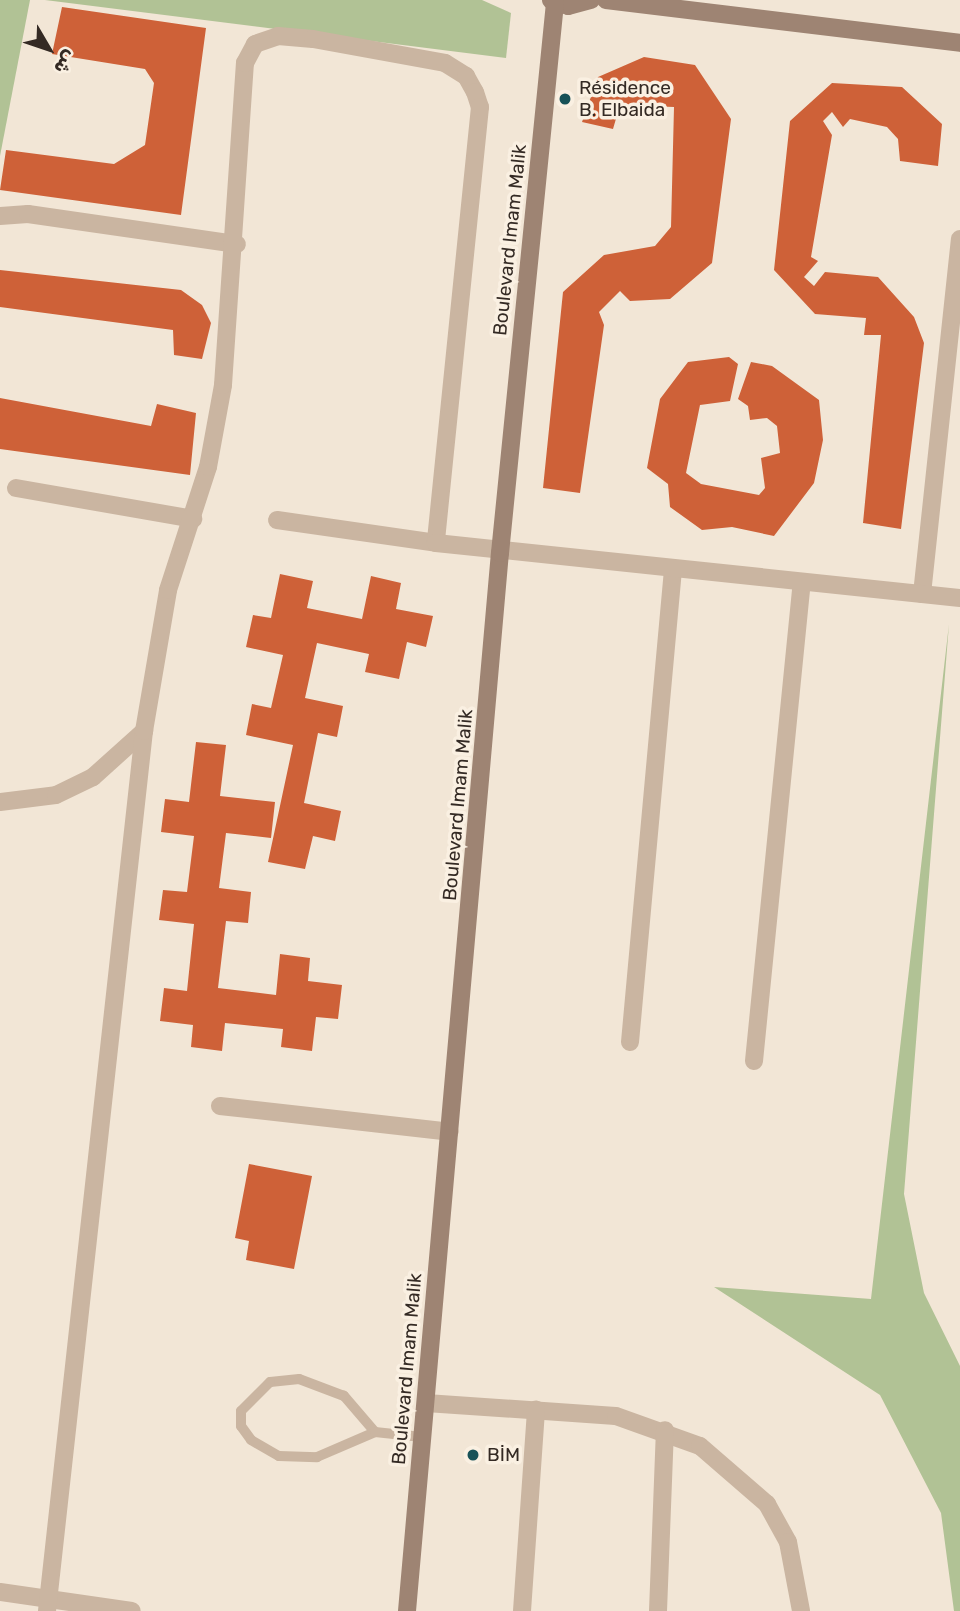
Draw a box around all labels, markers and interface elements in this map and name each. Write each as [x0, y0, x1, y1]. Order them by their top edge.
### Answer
north arrow [14, 14, 84, 84]
text: ش [49, 46, 82, 79]
place label: Résidence B. Elbaida [579, 77, 671, 121]
marker: Résidence B. Elbaida [557, 91, 573, 107]
street label: Boulevard Imam Malik [489, 143, 531, 337]
street label: Boulevard Imam Malik [438, 708, 478, 902]
street label: Boulevard Imam Malik [387, 1272, 427, 1466]
place label: BİM [487, 1444, 520, 1466]
marker: BİM [465, 1447, 481, 1463]

